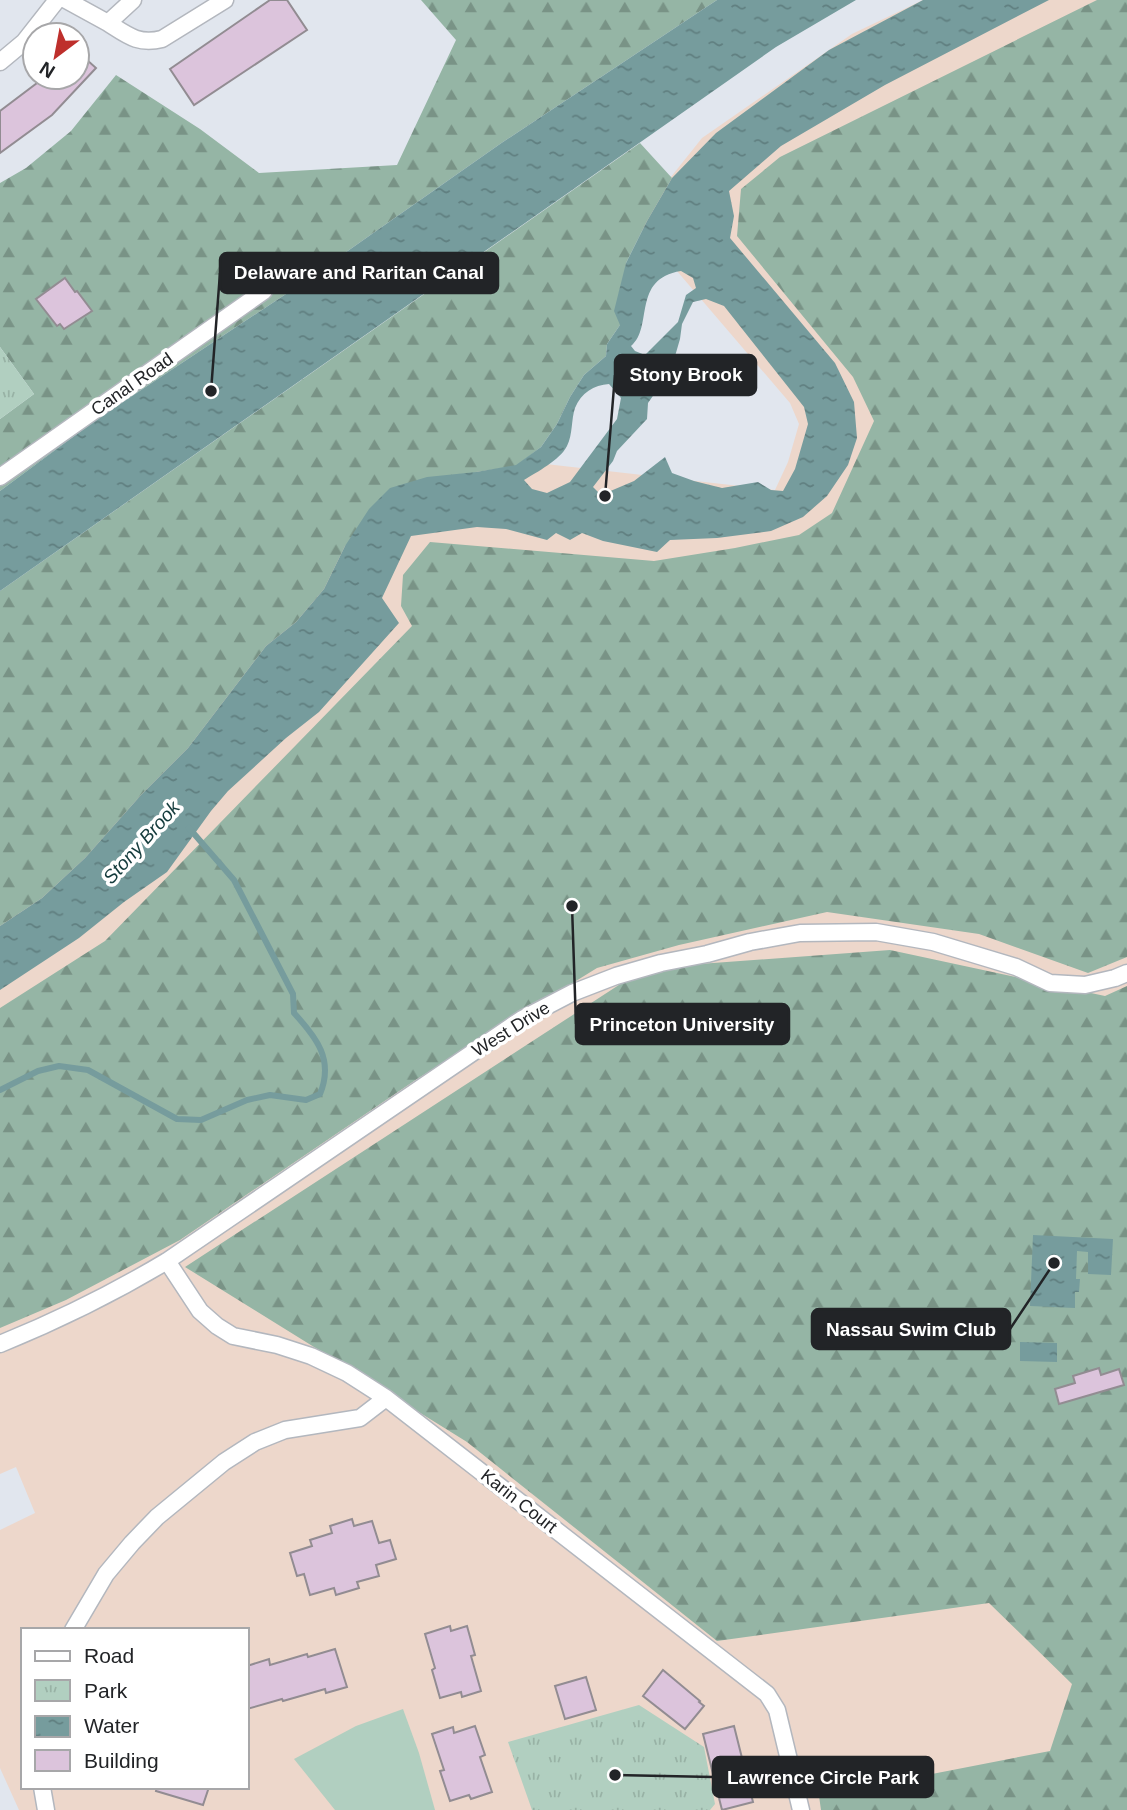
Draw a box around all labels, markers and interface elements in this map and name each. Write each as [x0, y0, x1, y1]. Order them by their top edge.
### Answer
north arrow [21, 21, 91, 91]
text: N [36, 57, 59, 83]
callout: Delaware and Raritan Canal [220, 253, 498, 293]
text: Delaware and Raritan Canal [234, 262, 484, 283]
street label: Canal Road [87, 349, 177, 419]
callout: Stony Brook [615, 355, 756, 395]
text: Stony Brook [630, 364, 743, 385]
water label: Stony Brook [99, 796, 185, 888]
street label: West Drive [469, 997, 553, 1061]
callout: Princeton University [576, 1004, 789, 1044]
text: Princeton University [590, 1014, 775, 1035]
callout: Nassau Swim Club [812, 1309, 1010, 1349]
text: Nassau Swim Club [826, 1319, 996, 1340]
street label: Karin Court [477, 1465, 561, 1537]
legend [21, 1628, 248, 1789]
text: Road [84, 1644, 134, 1667]
text: Park [84, 1679, 128, 1702]
text: Water [84, 1714, 139, 1737]
text: Building [84, 1749, 159, 1772]
callout: Lawrence Circle Park [713, 1757, 933, 1797]
text: Lawrence Circle Park [727, 1767, 920, 1788]

